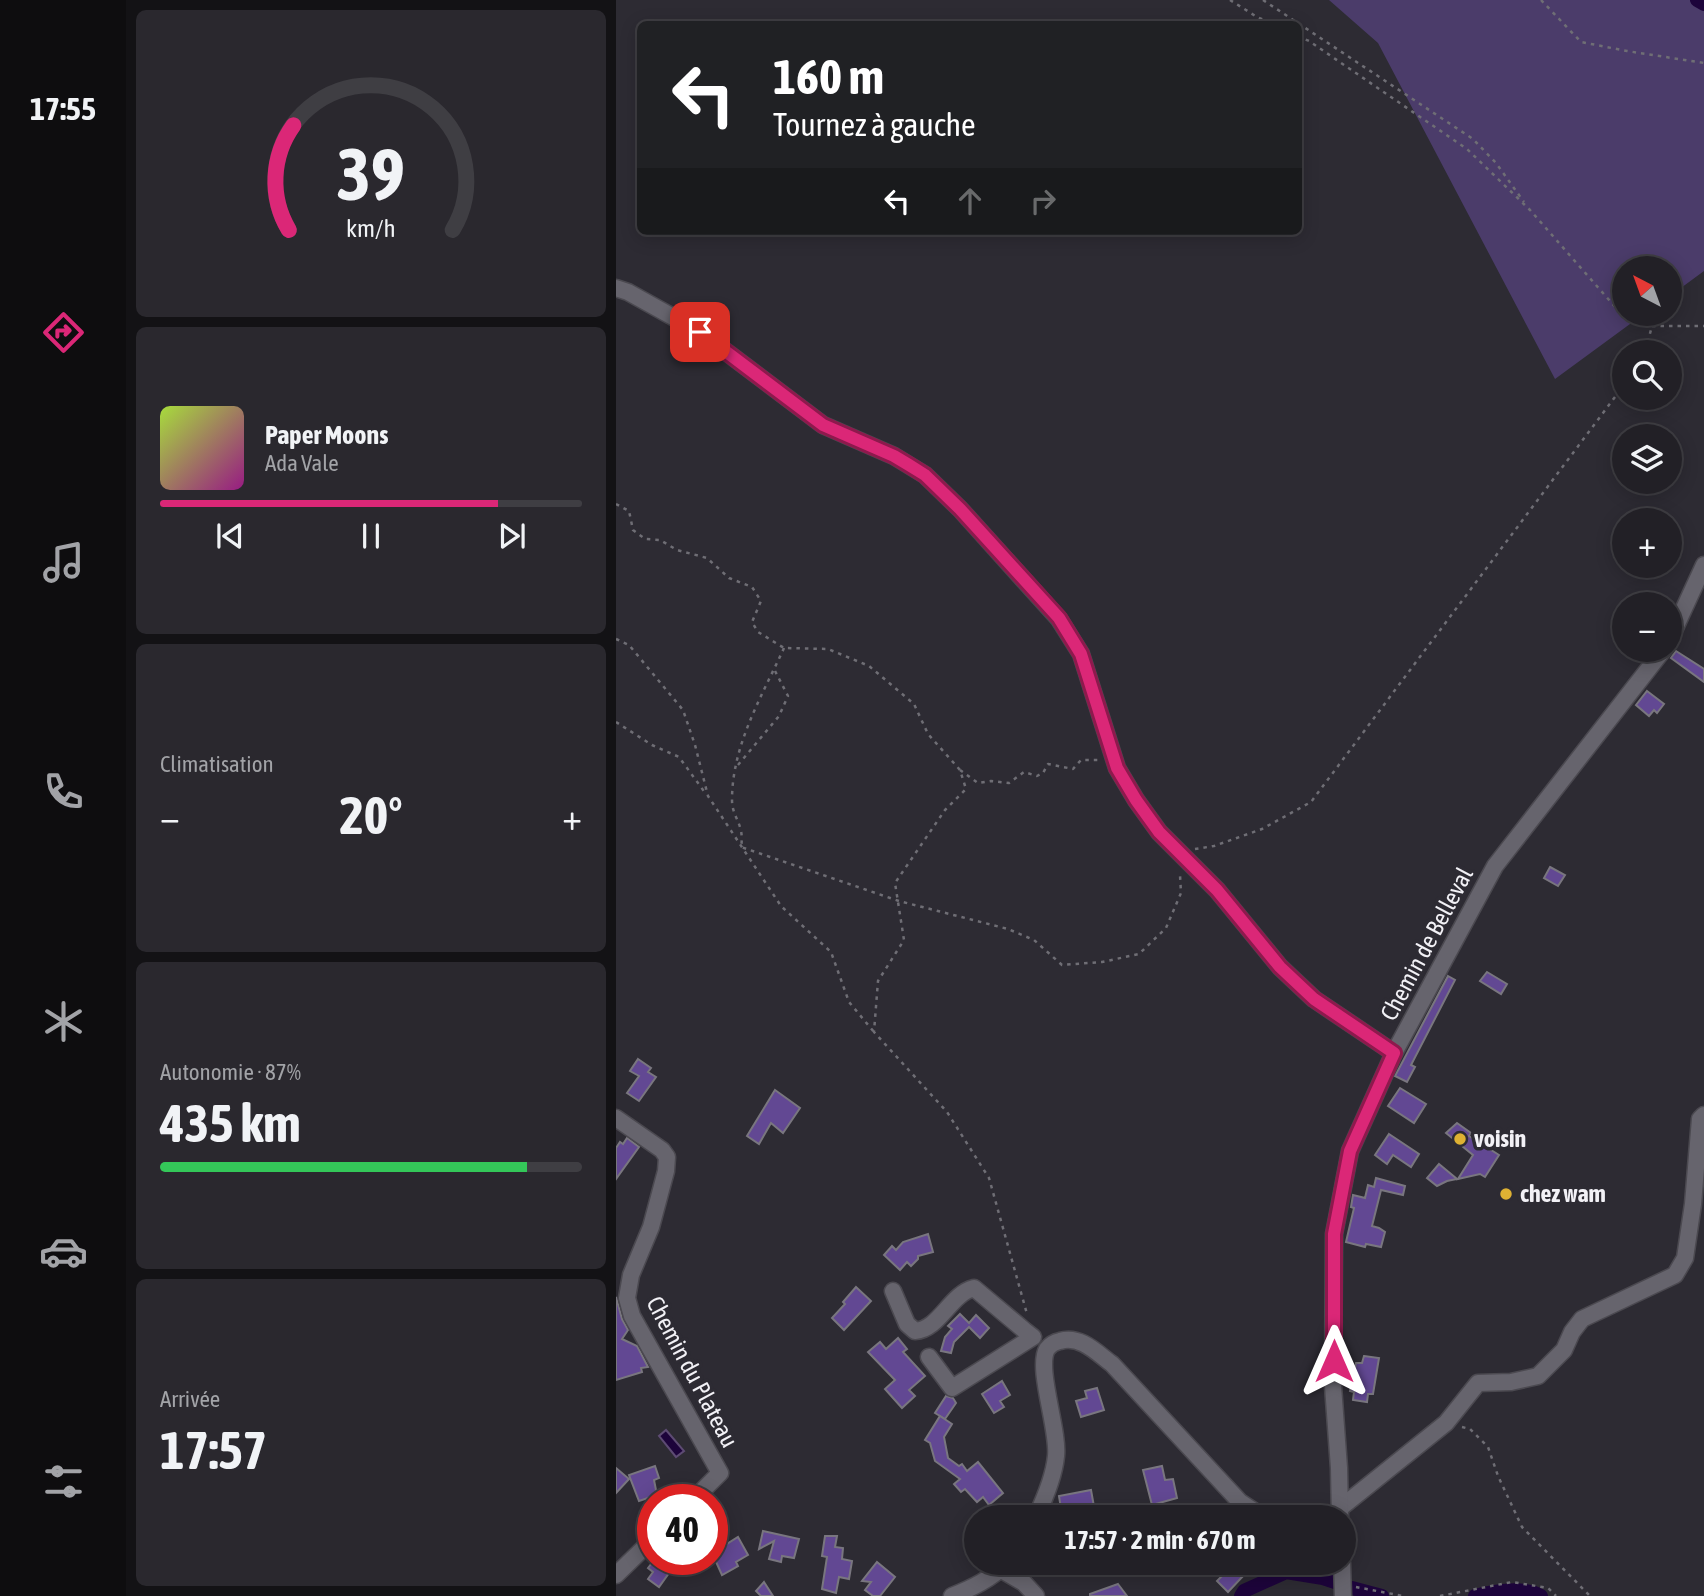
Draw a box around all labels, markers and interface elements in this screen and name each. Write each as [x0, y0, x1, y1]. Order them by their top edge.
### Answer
text: 160 m [773, 48, 884, 104]
icon: left [658, 49, 749, 140]
text: 17:55 [30, 90, 96, 127]
text: Tournez à gauche [773, 106, 976, 143]
text: 39 [337, 132, 405, 215]
icon: left [878, 182, 916, 220]
icon: ahead [951, 182, 989, 220]
icon: right [1024, 182, 1062, 220]
text: km/h [346, 213, 396, 241]
north arrow [1612, 256, 1682, 326]
map controls [1612, 256, 1682, 662]
pin [670, 302, 730, 362]
icon: directions [39, 308, 88, 357]
icon: arrive [681, 313, 719, 351]
button: search [1612, 340, 1682, 410]
text: Paper Moons [265, 420, 388, 450]
button: layers [1612, 424, 1682, 494]
text: Ada Vale [265, 450, 339, 476]
button: + [1612, 508, 1682, 578]
icon: previous [211, 517, 249, 555]
icon: pause [352, 517, 390, 555]
icon: next [493, 517, 531, 555]
icon: music [39, 538, 88, 587]
button: − [1612, 592, 1682, 662]
text: Climatisation [160, 751, 274, 777]
icon: phone [39, 767, 88, 816]
text: 20° [339, 785, 403, 845]
text: − [160, 795, 180, 838]
text: + [562, 795, 582, 838]
street label: Chemin de Belleval [1375, 862, 1478, 1025]
icon: climate [39, 997, 88, 1046]
text: Autonomie · 87% [160, 1059, 301, 1085]
text: 435 km [160, 1093, 301, 1153]
place label: voisin [1474, 1125, 1526, 1152]
marker: voisin [1452, 1131, 1468, 1147]
place label: chez wam [1520, 1180, 1606, 1207]
marker: chez wam [1498, 1186, 1514, 1202]
icon: car [39, 1227, 88, 1276]
street label: Chemin du Plateau [641, 1292, 744, 1452]
position arrow [1297, 1324, 1371, 1398]
text: Arrivée [160, 1386, 220, 1412]
text: 17:57 [160, 1420, 267, 1480]
icon: filters [39, 1457, 88, 1506]
speed limit sign: 40 [637, 1484, 728, 1575]
text: 17:57 · 2 min · 670 m [1065, 1525, 1255, 1555]

